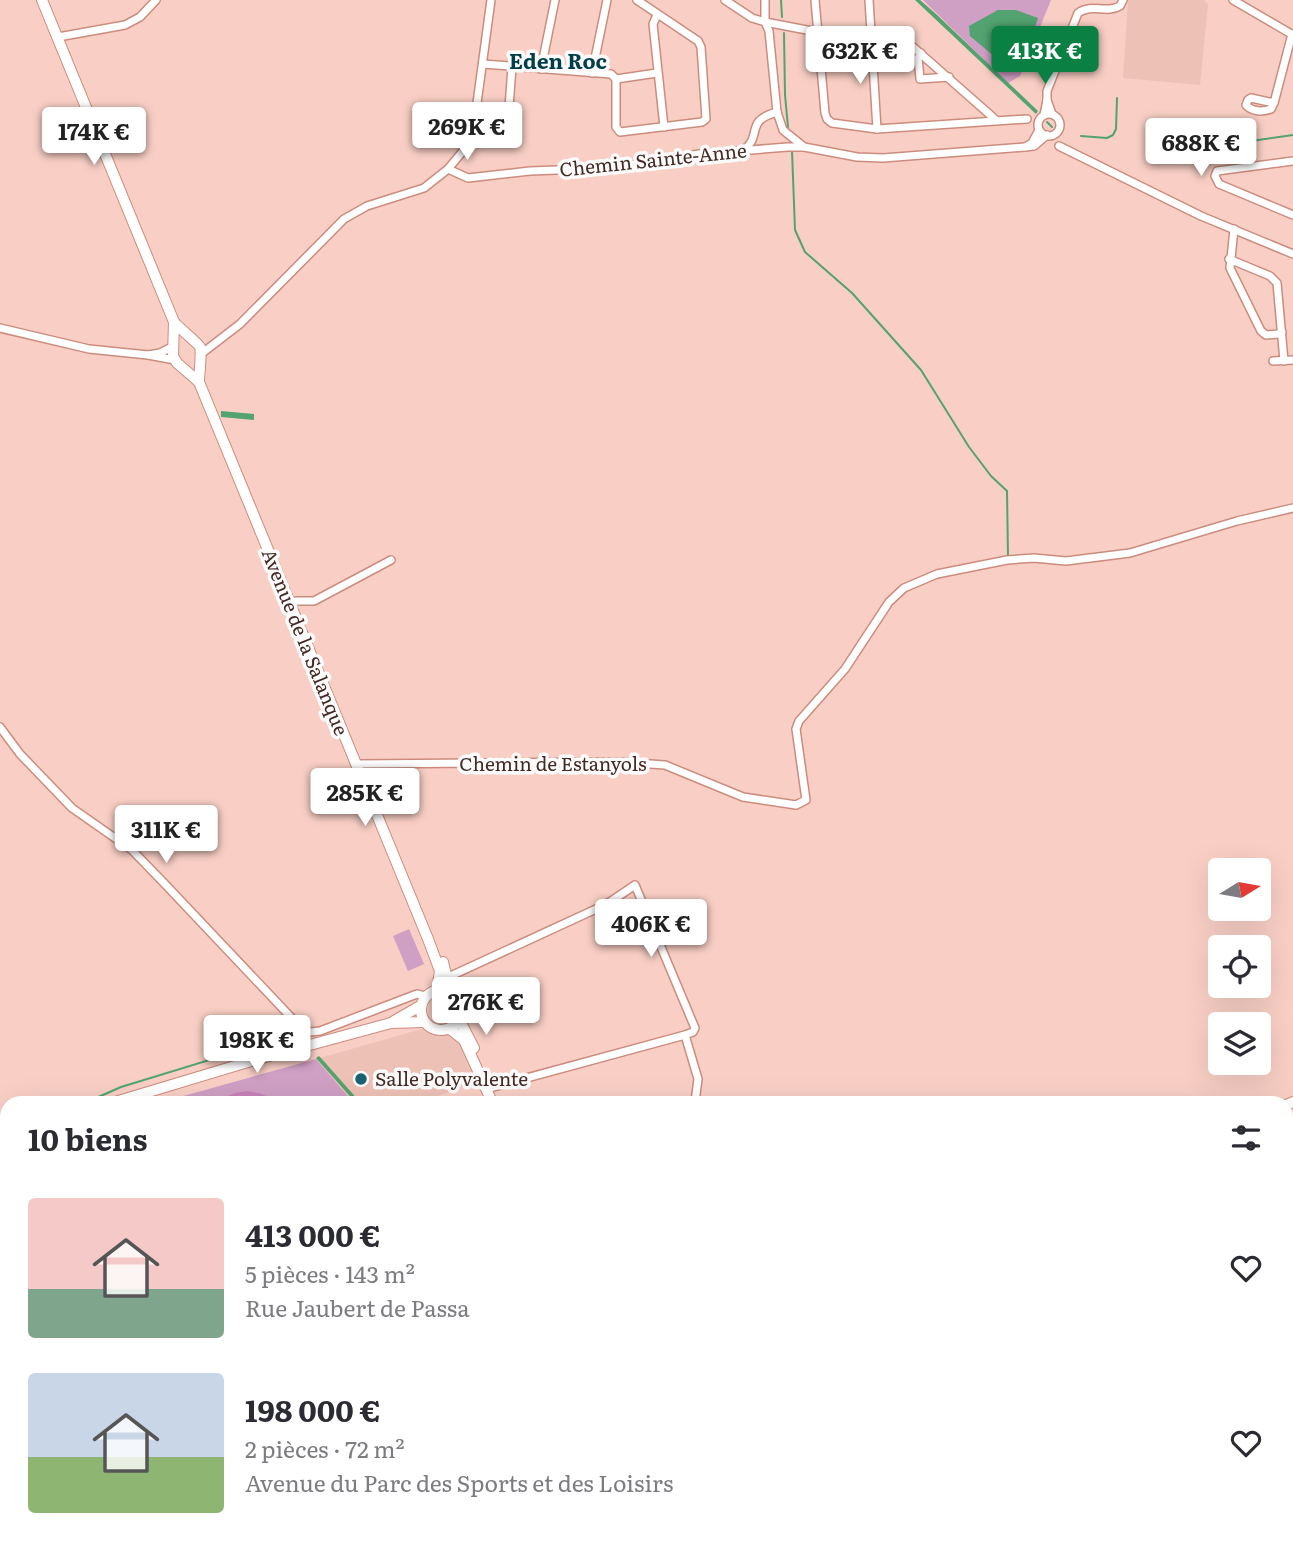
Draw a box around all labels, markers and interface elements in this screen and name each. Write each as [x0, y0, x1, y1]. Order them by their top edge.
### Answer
pin: 632K € [803, 27, 917, 86]
pin: 413K € [988, 27, 1102, 86]
text: 632K € [822, 32, 898, 66]
text: 413K € [1008, 32, 1082, 66]
district label: Eden Roc [509, 44, 607, 75]
pin: 269K € [410, 102, 524, 162]
pin: 174K € [37, 108, 151, 167]
text: 269K € [428, 108, 506, 142]
text: 174K € [58, 113, 130, 147]
pin: 688K € [1144, 118, 1258, 178]
text: 688K € [1161, 124, 1241, 158]
street label: Chemin Sainte-Anne [558, 135, 748, 183]
street label: Avenue de la Salanque [256, 544, 356, 739]
street label: Chemin de Estanyols [459, 749, 647, 777]
pin: 285K € [308, 768, 422, 828]
text: 285K € [326, 774, 404, 808]
pin: 311K € [109, 806, 223, 865]
text: 311K € [131, 811, 201, 845]
north arrow [1208, 858, 1270, 920]
map controls [1208, 858, 1271, 1075]
pin: 406K € [594, 900, 708, 959]
text: 406K € [611, 905, 691, 939]
button: locate [1208, 935, 1271, 998]
pin: 276K € [429, 978, 543, 1037]
text: 276K € [448, 983, 524, 1017]
button: layers [1208, 1012, 1271, 1075]
pin: 198K € [200, 1016, 314, 1075]
text: 198K € [220, 1021, 294, 1055]
place label: Salle Polyvalente [375, 1064, 528, 1092]
marker: Salle Polyvalente [353, 1071, 369, 1087]
text: 10 biens [28, 1116, 148, 1160]
icon: filters [1227, 1119, 1265, 1157]
text: 413 000 € [245, 1212, 381, 1256]
icon: home [84, 1226, 168, 1310]
icon: heart [1227, 1249, 1265, 1287]
text: 5 pièces · 143 m² [245, 1256, 415, 1290]
text: Rue Jaubert de Passa [245, 1290, 470, 1324]
text: 198 000 € [245, 1387, 381, 1431]
icon: home [84, 1401, 168, 1485]
icon: heart [1227, 1424, 1265, 1462]
text: 2 pièces · 72 m² [245, 1431, 405, 1465]
text: Avenue du Parc des Sports et des Loisirs [245, 1465, 673, 1499]

